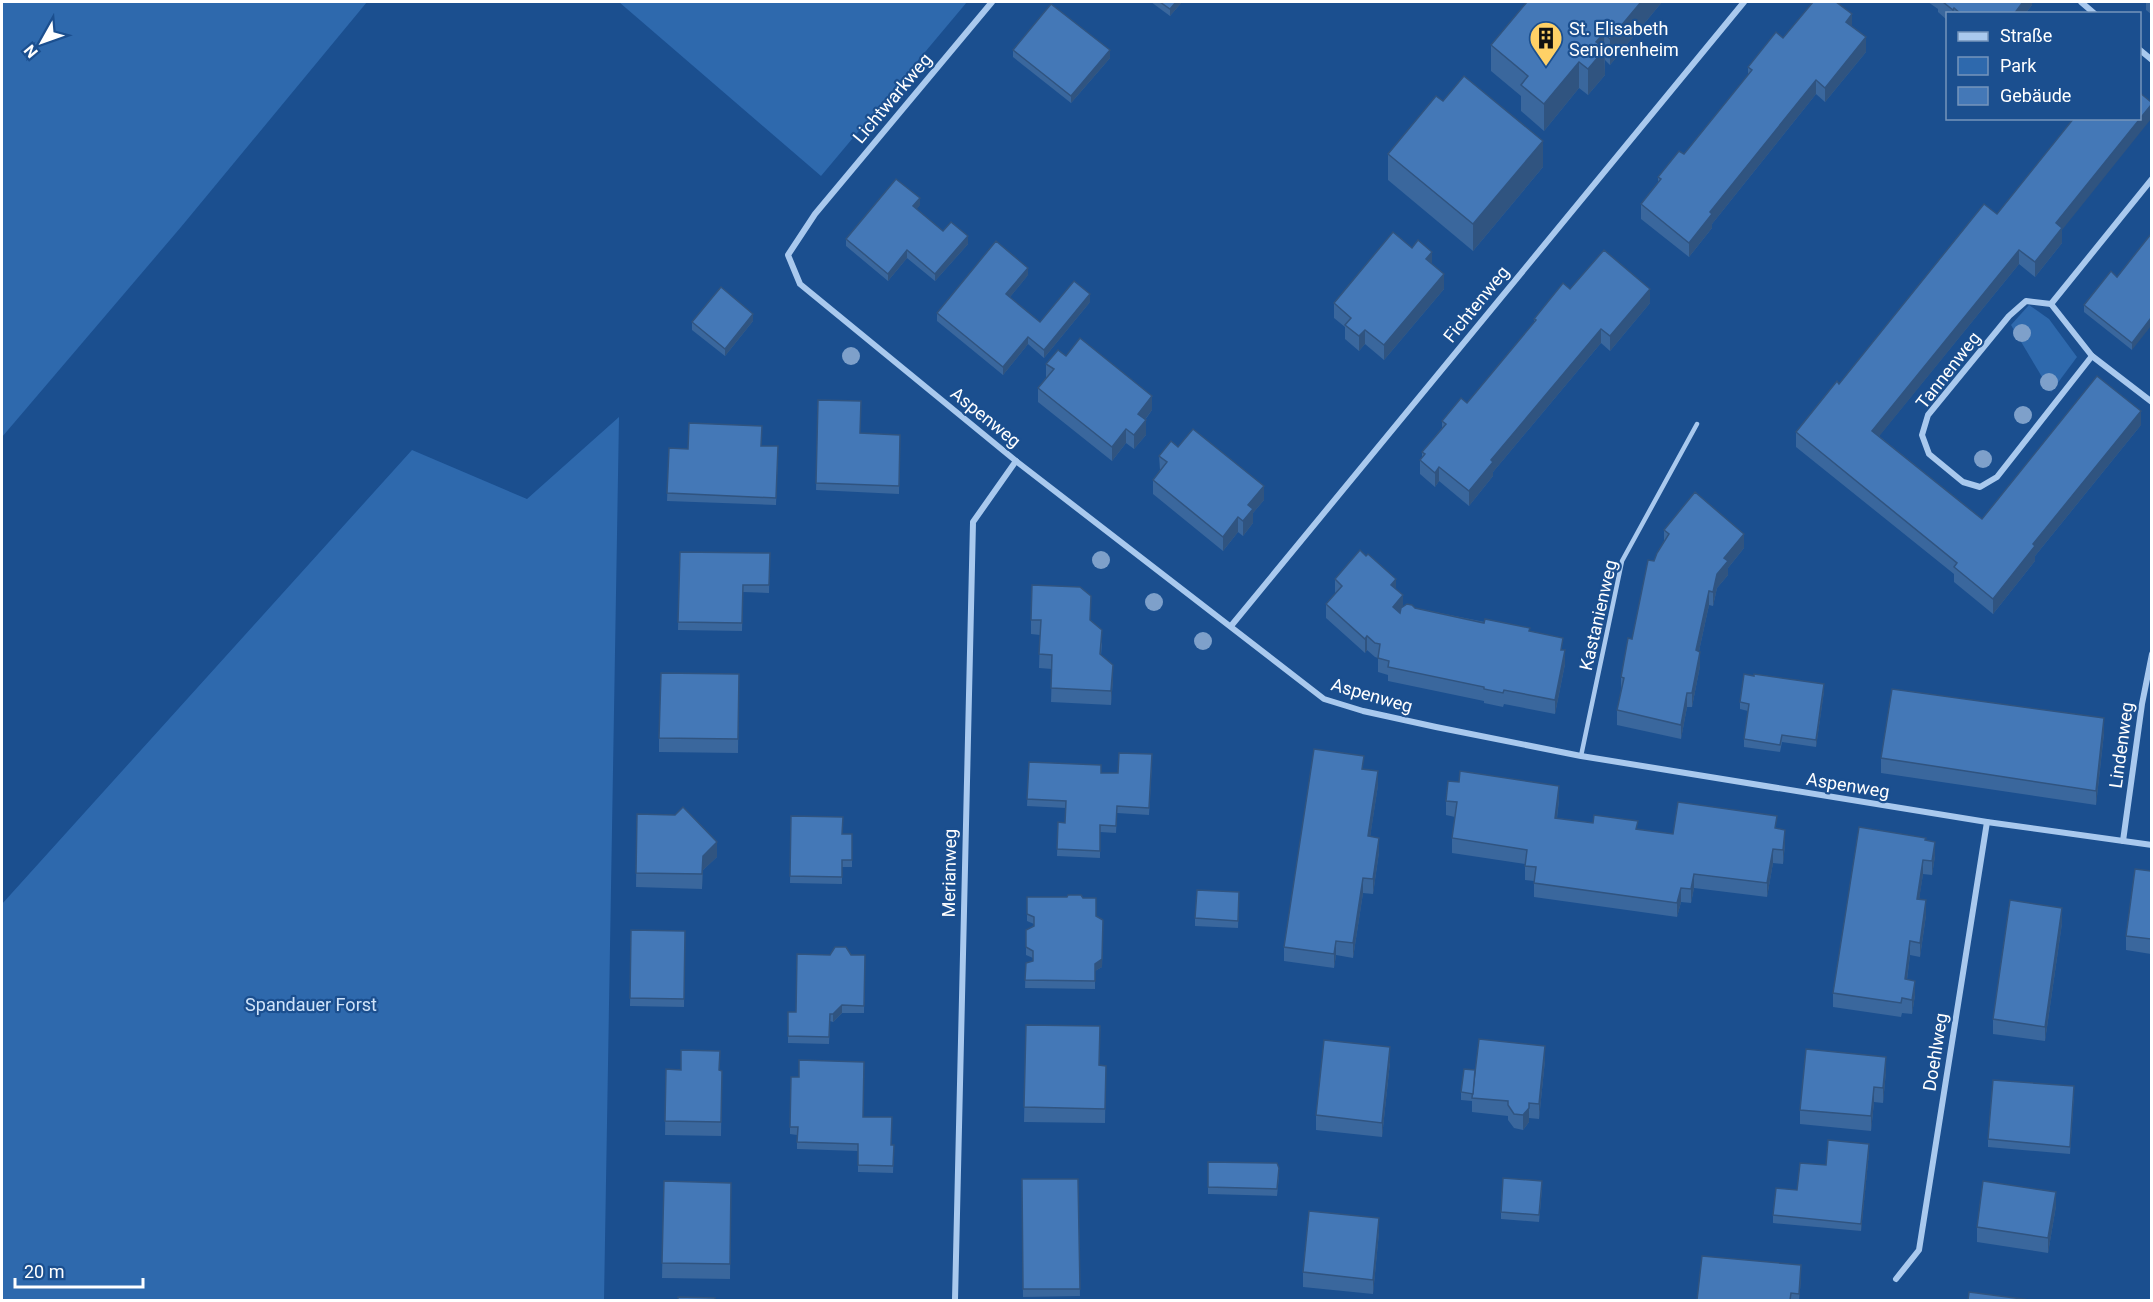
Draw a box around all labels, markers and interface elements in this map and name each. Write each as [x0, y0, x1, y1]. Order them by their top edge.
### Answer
north arrow [12, 12, 72, 72]
legend [1946, 12, 2141, 120]
place label: St. Elisabeth Seniorenheim [1569, 18, 1679, 60]
building icon: St. Elisabeth Seniorenheim [1528, 20, 1564, 67]
text: Straße [2000, 25, 2052, 46]
text: N [20, 41, 42, 62]
street label: Lichtwarkweg [848, 49, 936, 147]
text: Park [2000, 55, 2037, 76]
text: Gebäude [2000, 85, 2071, 106]
street label: Fichtenweg [1439, 262, 1513, 346]
street label: Tannenweg [1911, 327, 1985, 413]
street label: Aspenweg [947, 382, 1025, 452]
street label: Kastanienweg [1575, 558, 1621, 672]
street label: Aspenweg [1329, 673, 1415, 717]
street label: Lindenweg [2105, 701, 2137, 789]
street label: Aspenweg [1805, 768, 1891, 802]
street label: Merianweg [938, 828, 960, 918]
park label: Spandauer Forst [245, 994, 377, 1015]
street label: Doehlweg [1918, 1011, 1952, 1093]
scale bar [15, 1251, 142, 1289]
text: 20 m [24, 1261, 64, 1282]

